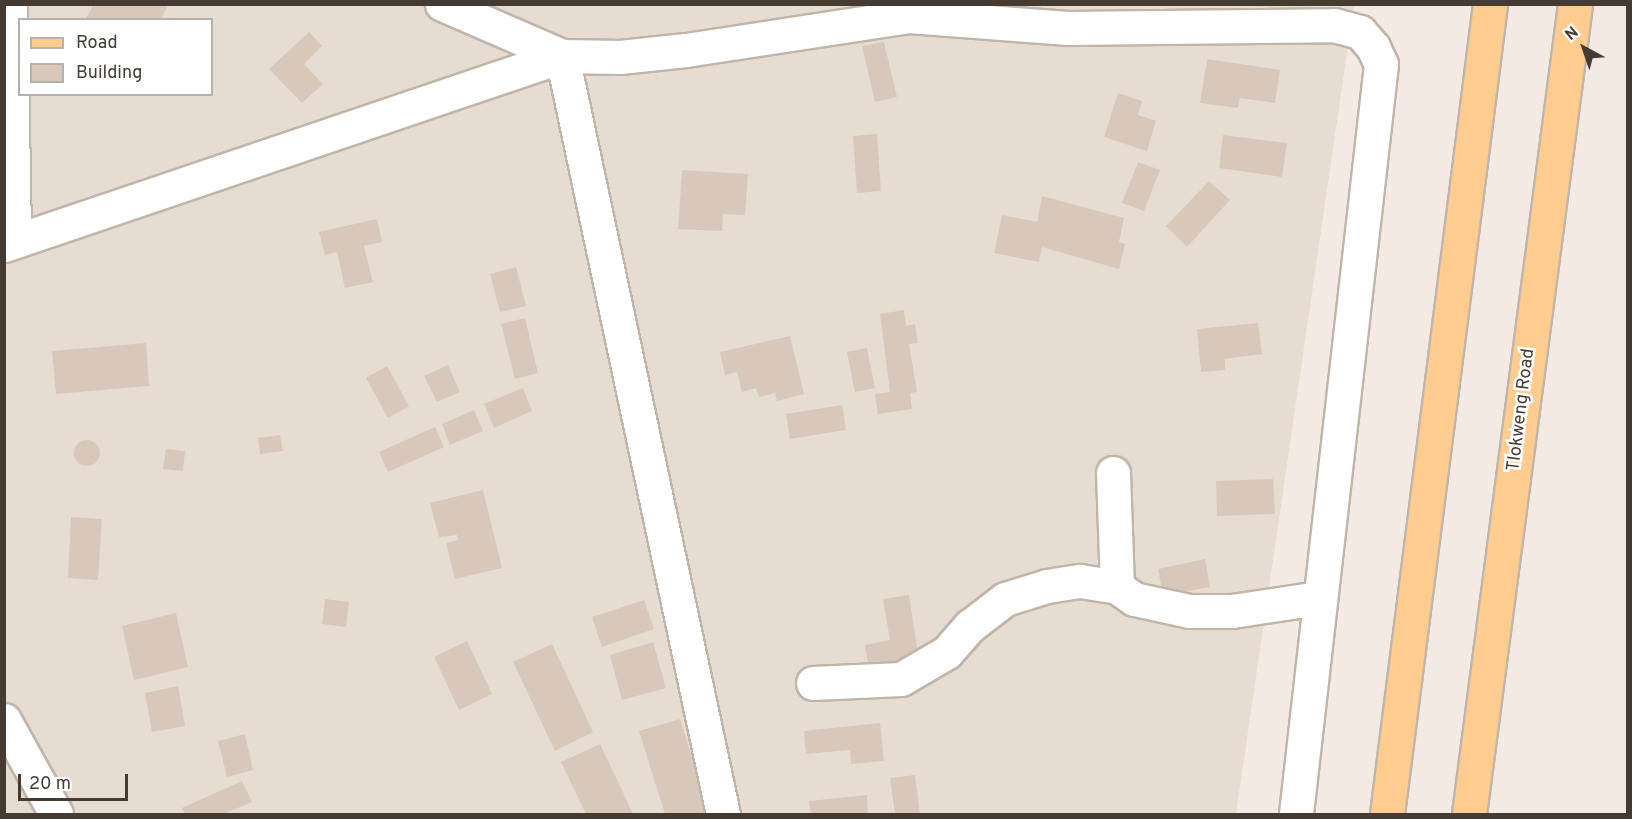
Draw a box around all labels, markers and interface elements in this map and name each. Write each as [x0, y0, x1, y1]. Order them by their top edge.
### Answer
legend [18, 18, 213, 96]
north arrow [1554, 18, 1614, 78]
text: N [1562, 23, 1583, 46]
text: Road [76, 32, 118, 55]
text: Building [76, 62, 142, 85]
street label: Tlokweng Road [1504, 347, 1540, 473]
scale bar [21, 762, 130, 800]
text: 20 m [29, 773, 71, 796]

